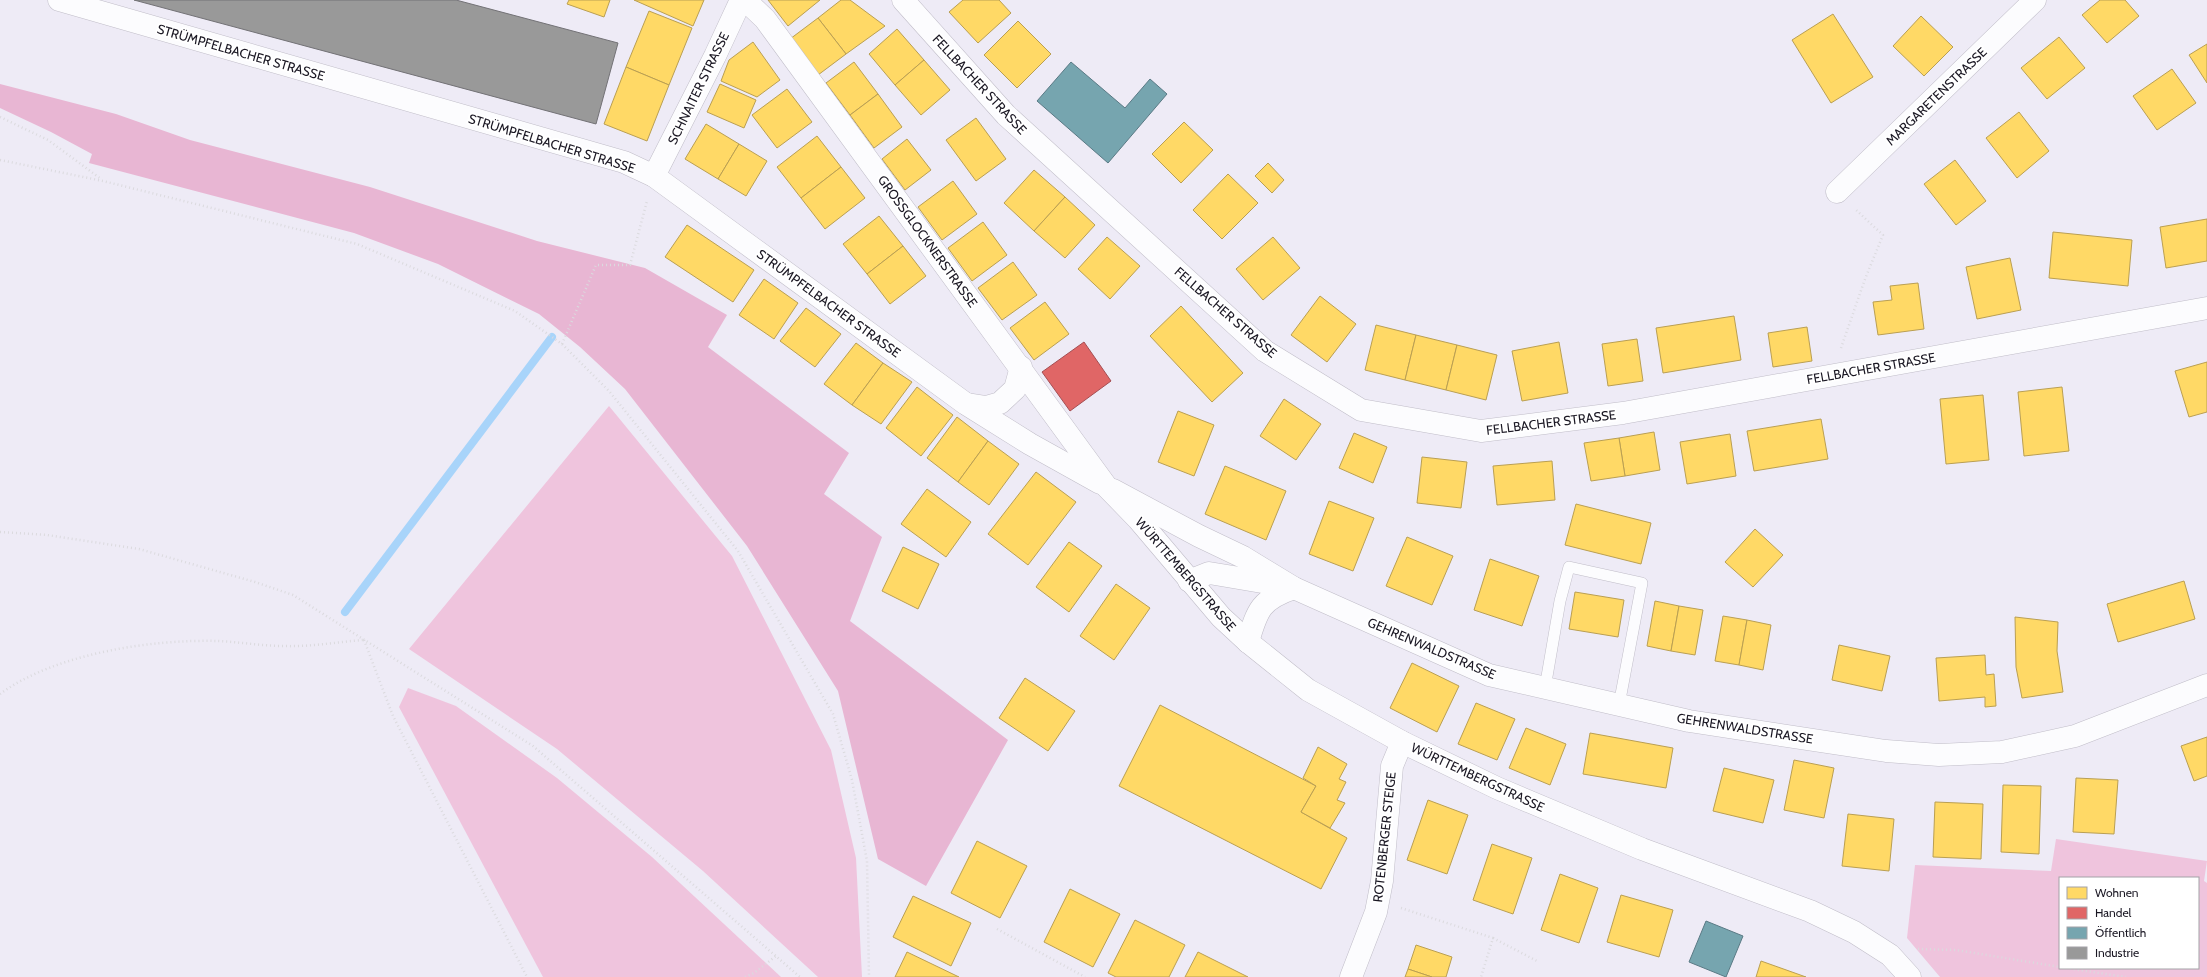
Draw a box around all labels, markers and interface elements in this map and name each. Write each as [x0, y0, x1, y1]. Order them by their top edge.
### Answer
street label: STRÜMPFELBACHER STRASSE [155, 20, 327, 84]
street label: SCHNAITER STRASSE [664, 29, 732, 147]
street label: FELLBACHER STRASSE [930, 31, 1030, 137]
street label: MARGARETENSTRASSE [1882, 44, 1990, 148]
street label: STRÜMPFELBACHER STRASSE [467, 110, 637, 176]
street label: GROSSGLOCKNERSTRASSE [875, 172, 981, 310]
street label: STRÜMPFELBACHER STRASSE [754, 245, 904, 361]
street label: FELLBACHER STRASSE [1171, 263, 1281, 361]
street label: FELLBACHER STRASSE [1805, 349, 1937, 387]
street label: FELLBACHER STRASSE [1485, 406, 1617, 438]
street label: WÜRTTEMBERGSTRASSE [1132, 514, 1240, 634]
street label: GEHRENWALDSTRASSE [1365, 614, 1499, 682]
street label: GEHRENWALDSTRASSE [1676, 709, 1814, 747]
street label: WÜRTTEMBERGSTRASSE [1409, 739, 1547, 815]
street label: ROTENBERGER STEIGE [1369, 771, 1399, 903]
legend [2059, 877, 2199, 969]
text: Wohnen [2095, 885, 2139, 900]
text: Handel [2095, 905, 2132, 920]
text: Öffentlich [2095, 925, 2146, 940]
text: Industrie [2095, 945, 2139, 960]

